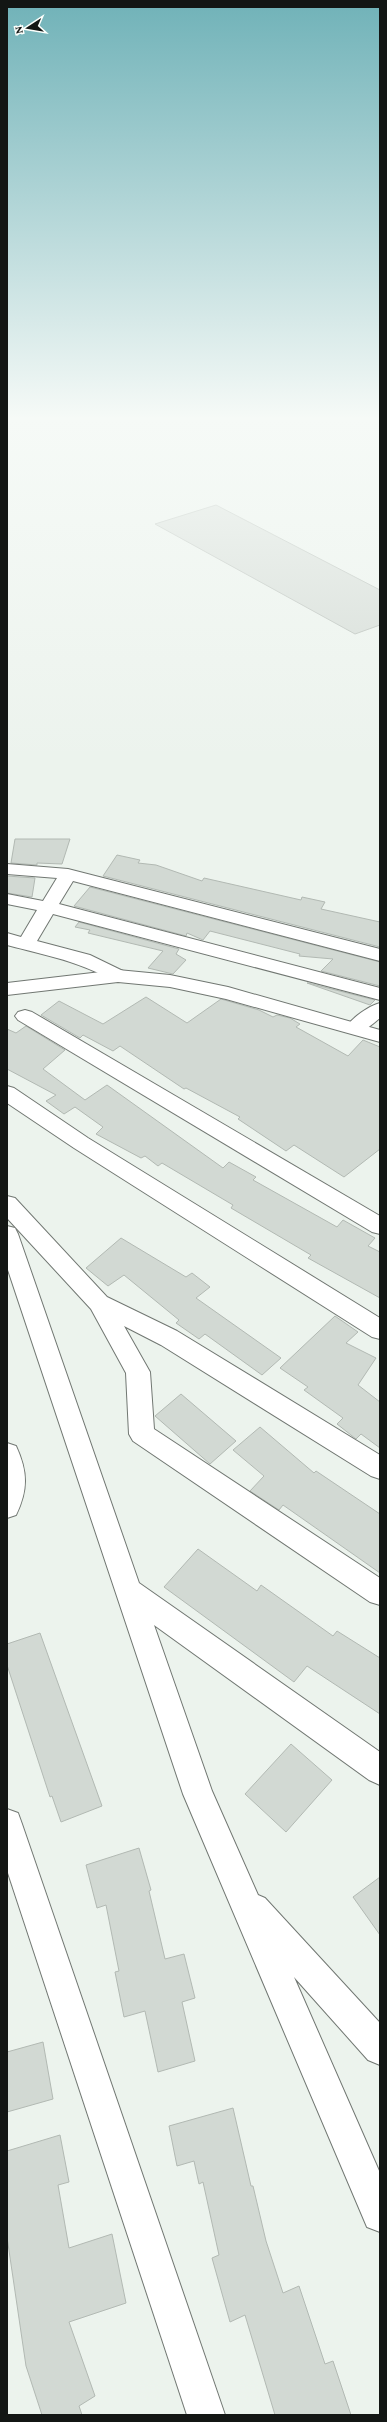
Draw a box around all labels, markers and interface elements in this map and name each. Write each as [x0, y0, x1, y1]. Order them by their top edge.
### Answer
north arrow [8, 8, 48, 48]
text: N [11, 25, 25, 35]

